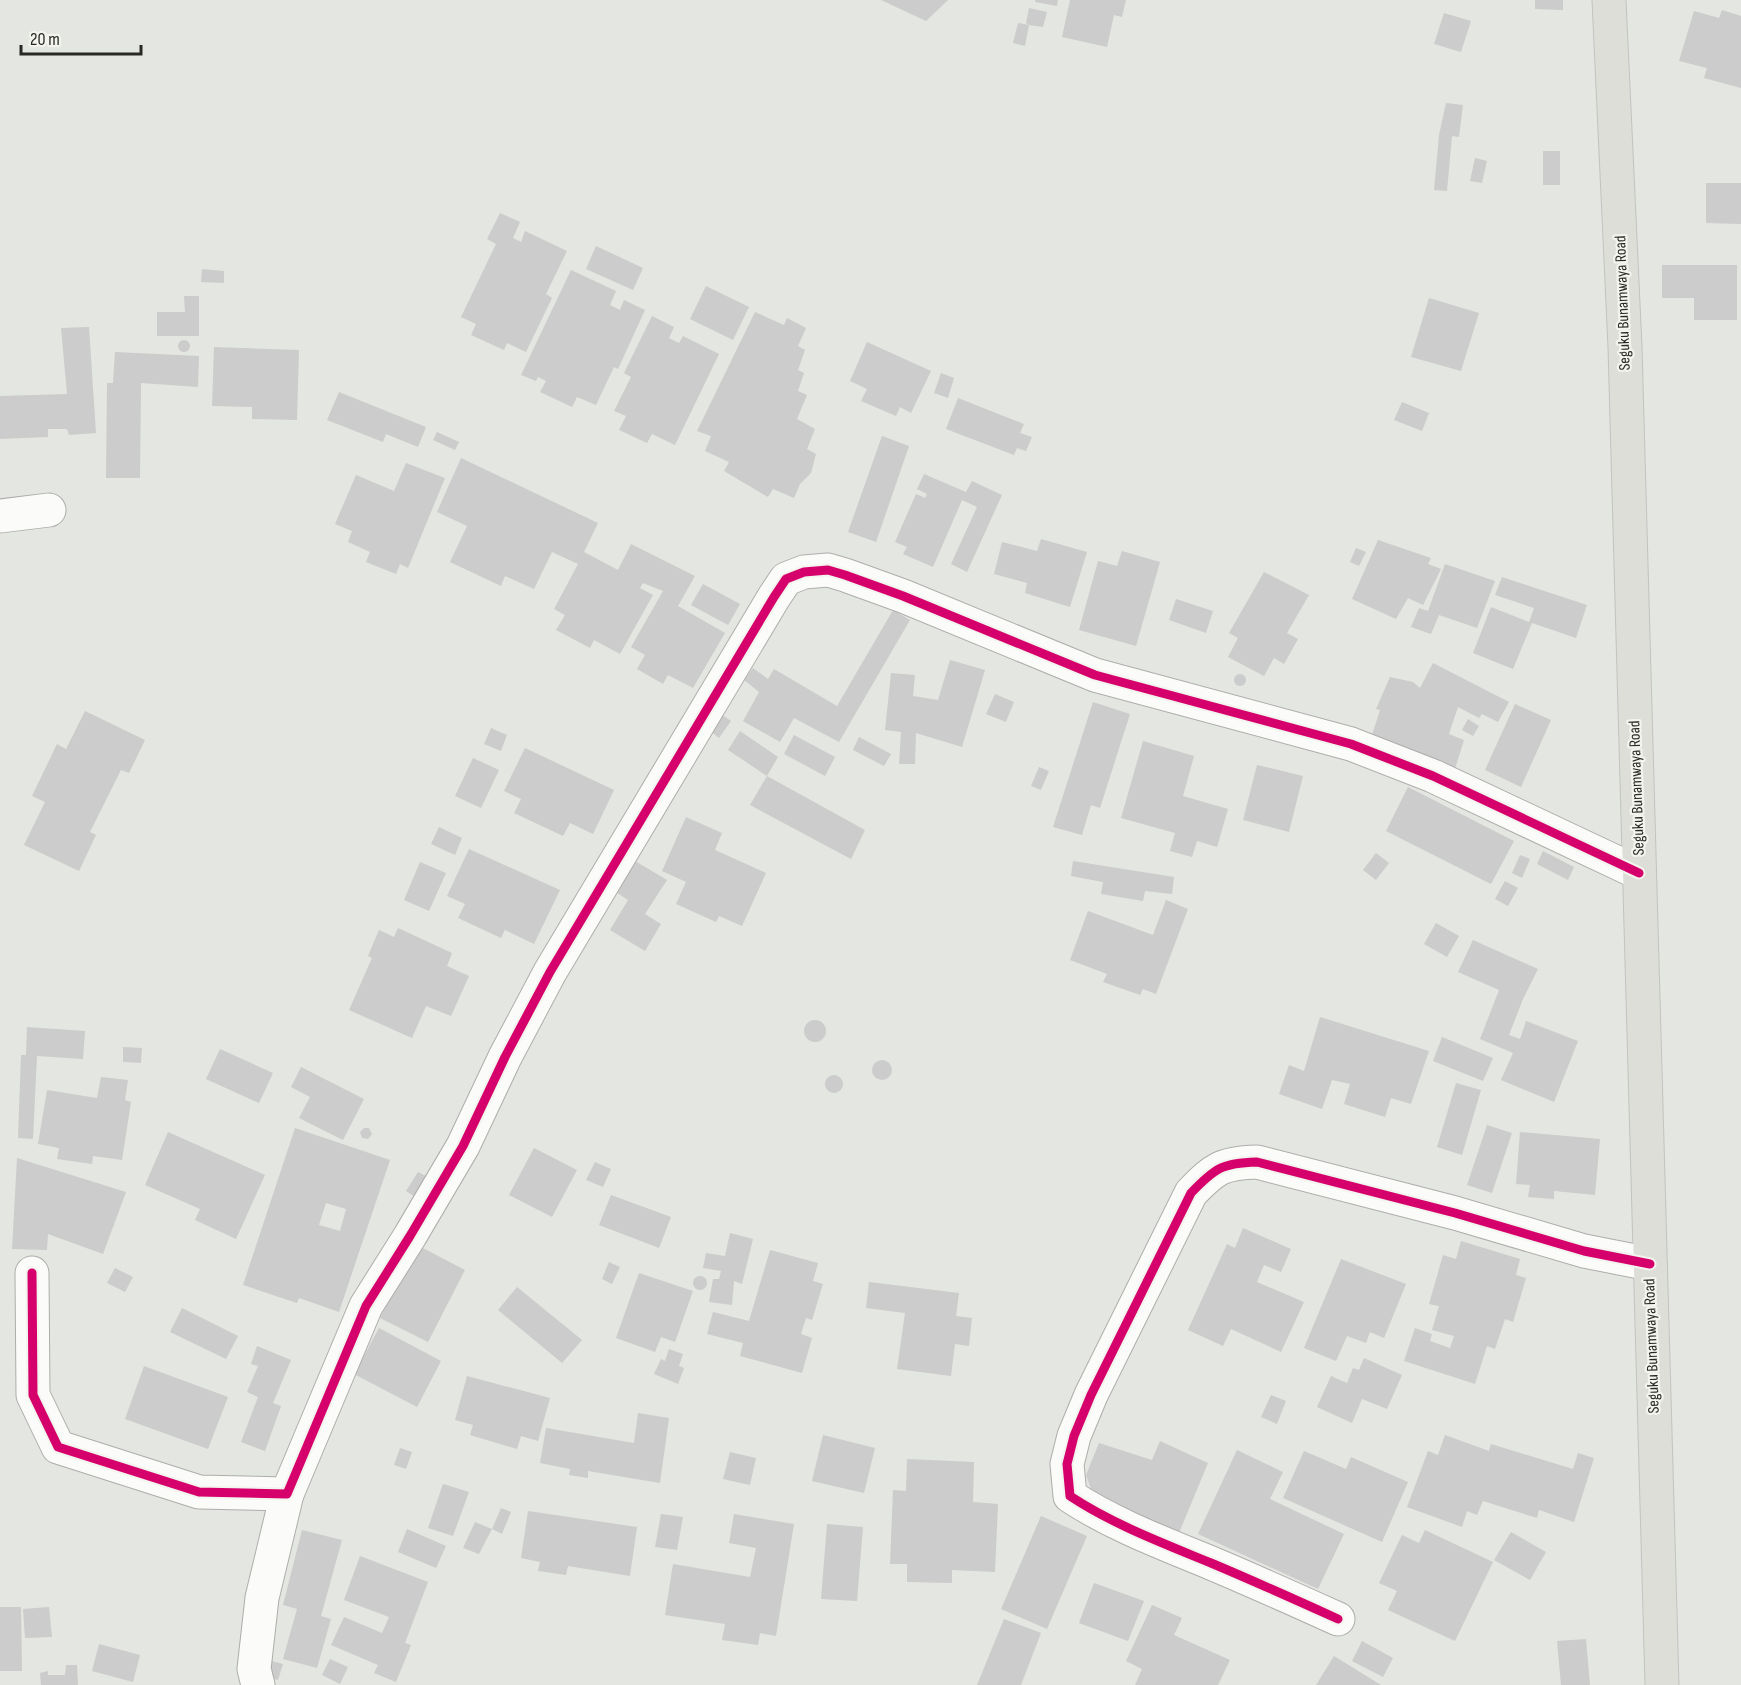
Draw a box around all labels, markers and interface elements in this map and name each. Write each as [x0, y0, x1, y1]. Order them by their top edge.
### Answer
scale bar [21, 18, 141, 56]
text: 20 m [30, 29, 60, 50]
street label: Seguku Bunamwaya Road [1611, 235, 1635, 371]
street label: Seguku Bunamwaya Road [1625, 720, 1649, 856]
street label: Seguku Bunamwaya Road [1640, 1278, 1664, 1414]

